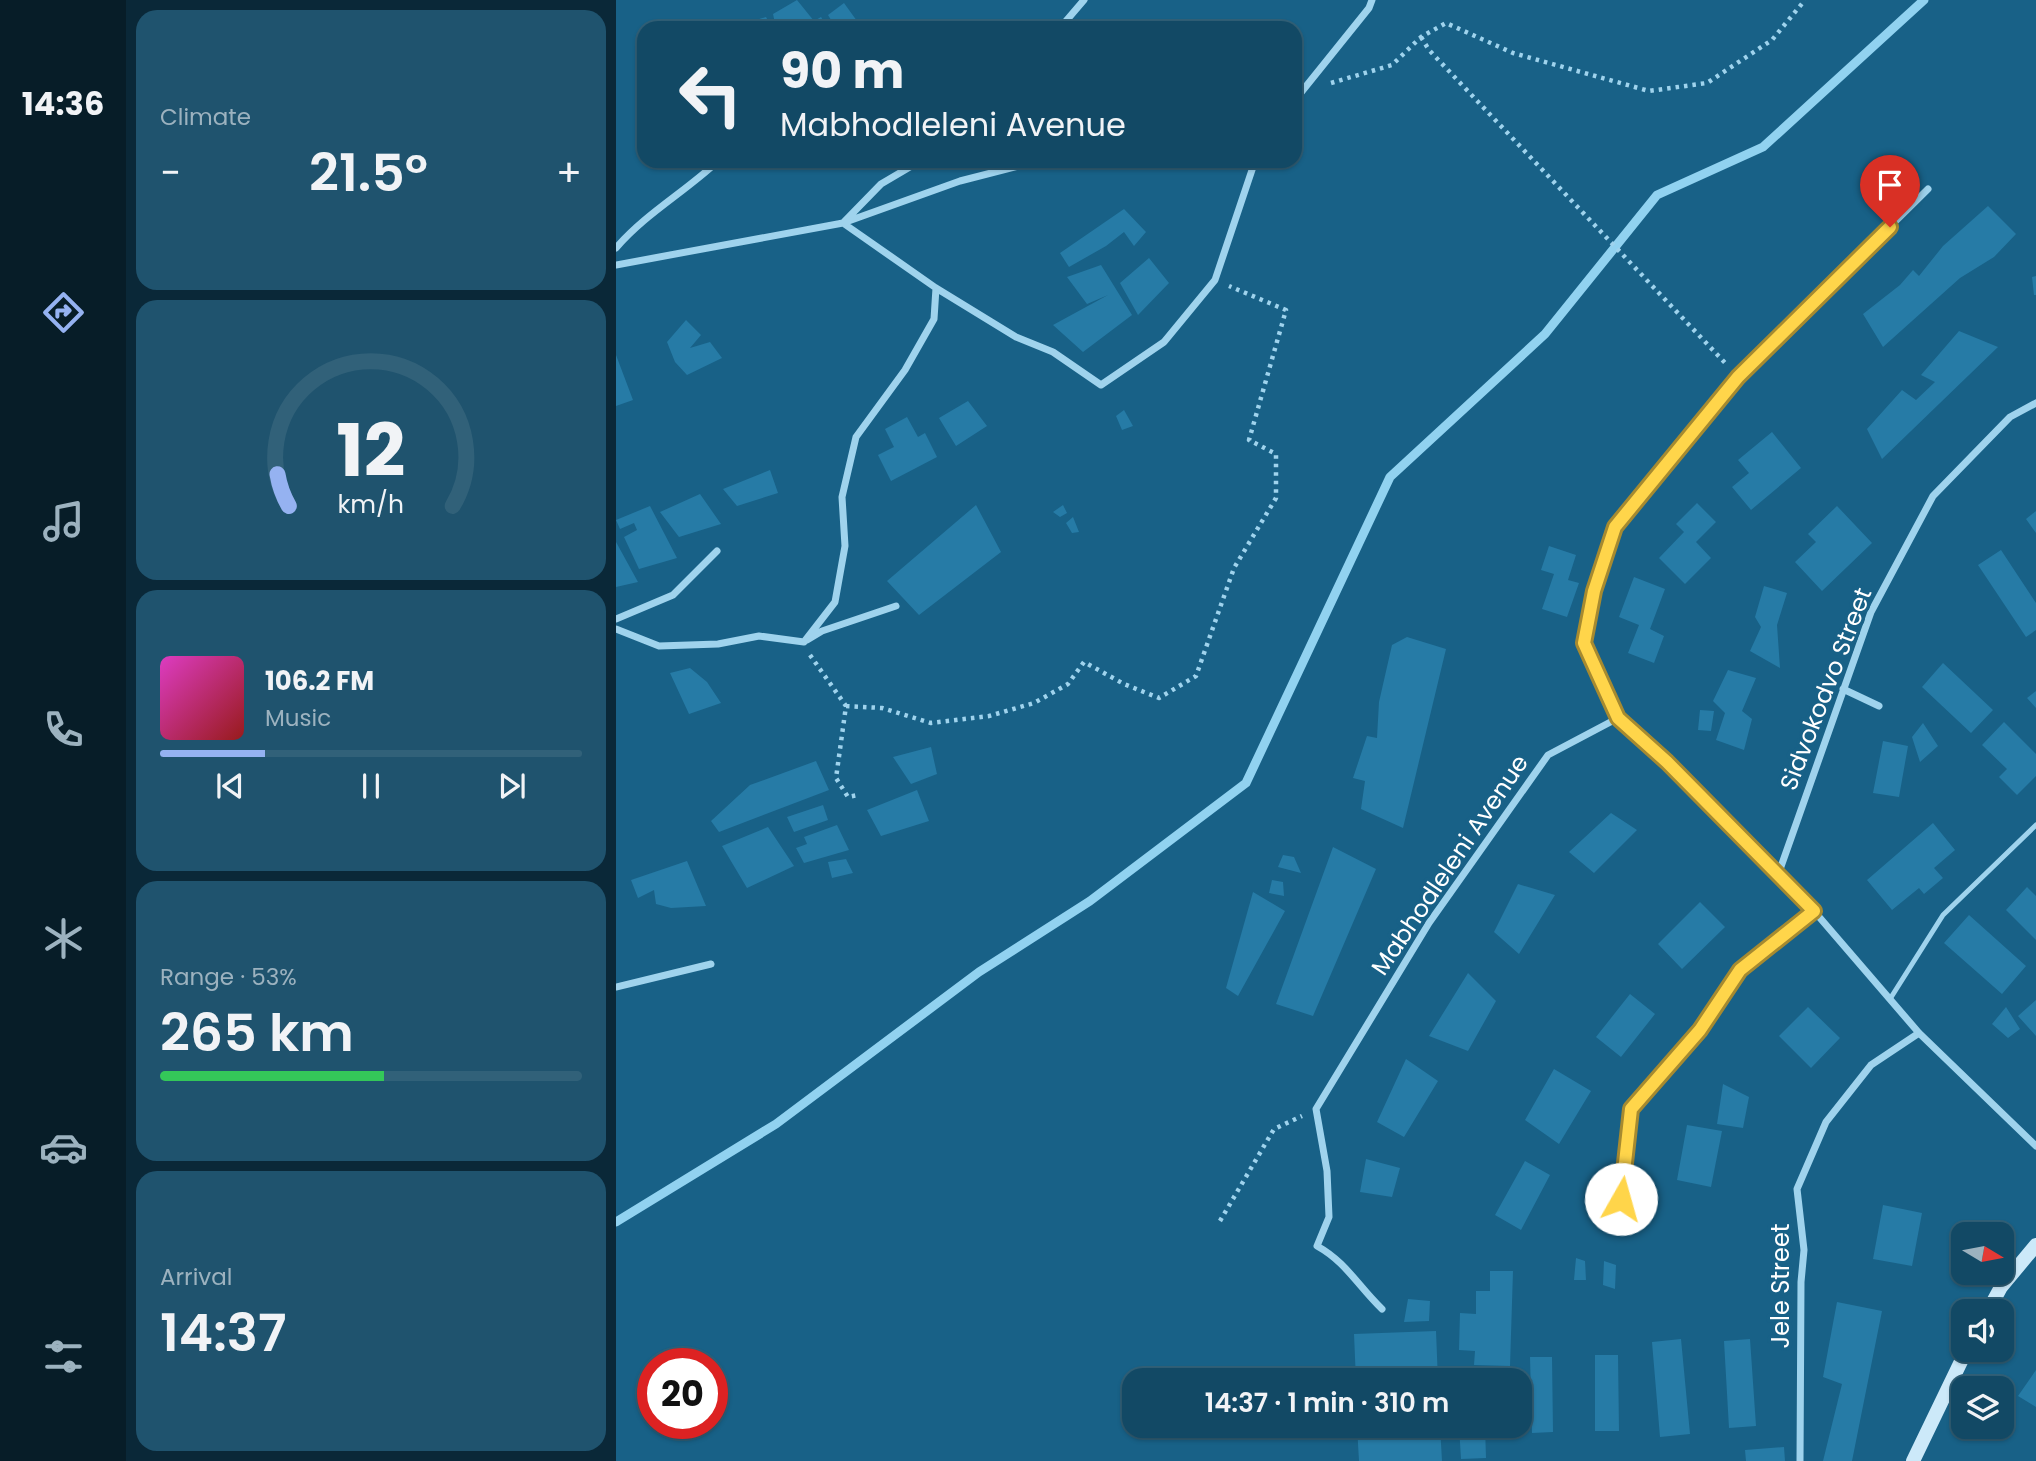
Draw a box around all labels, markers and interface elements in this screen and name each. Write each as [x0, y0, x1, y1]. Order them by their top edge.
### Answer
text: 90 m [780, 37, 904, 105]
icon: left [665, 49, 756, 140]
text: 14:36 [22, 81, 104, 126]
text: Climate [160, 101, 251, 133]
text: Mabhodleleni Avenue [780, 102, 1126, 147]
text: 21.5° [309, 136, 428, 209]
text: − [160, 146, 181, 199]
text: + [556, 146, 582, 199]
pin [1860, 155, 1920, 227]
icon: arrive [1871, 166, 1909, 204]
icon: directions [39, 288, 88, 337]
text: 12 [337, 401, 405, 502]
text: km/h [338, 487, 404, 522]
icon: music [39, 497, 88, 546]
street label: Sidvokodvo Street [1772, 583, 1879, 795]
text: 106.2 FM [265, 663, 374, 699]
text: Music [265, 702, 331, 734]
icon: phone [39, 705, 88, 754]
street label: Mabhodleleni Avenue [1363, 748, 1536, 981]
icon: previous [211, 767, 249, 805]
icon: pause [352, 767, 390, 805]
icon: next [493, 767, 531, 805]
icon: climate [39, 914, 88, 963]
text: Range · 53% [160, 961, 297, 993]
text: 265 km [160, 996, 354, 1069]
icon: car [39, 1123, 88, 1172]
position arrow [1584, 1162, 1658, 1236]
north arrow [1951, 1222, 2014, 1284]
map controls [1951, 1222, 2014, 1439]
street label: Jele Street [1764, 1223, 1797, 1349]
text: Arrival [160, 1261, 232, 1293]
text: 14:37 [160, 1296, 287, 1369]
button: sound [1951, 1299, 2014, 1362]
icon: filters [39, 1332, 88, 1381]
speed limit sign: 20 [637, 1348, 728, 1439]
button: layers [1951, 1376, 2014, 1439]
text: 14:37 · 1 min · 310 m [1205, 1385, 1449, 1421]

